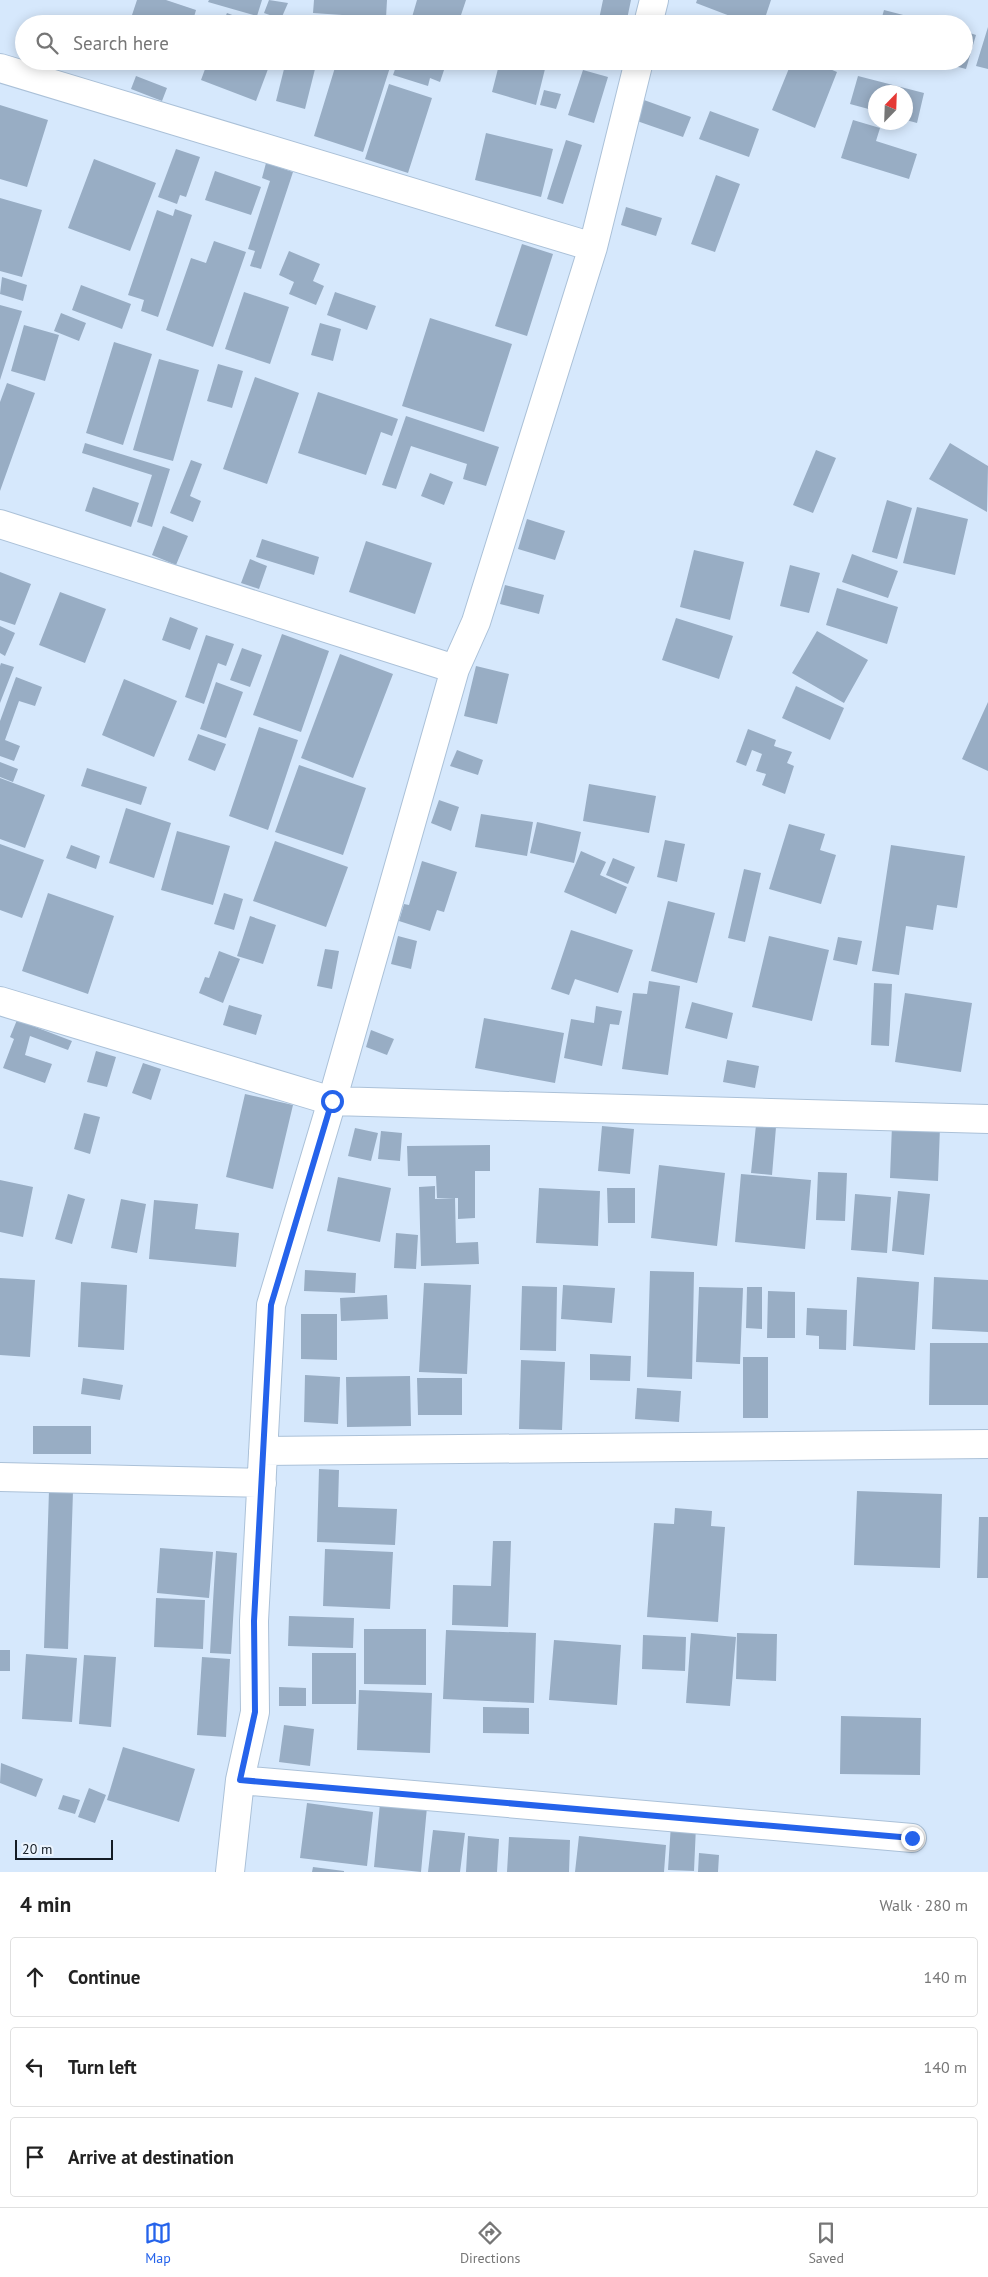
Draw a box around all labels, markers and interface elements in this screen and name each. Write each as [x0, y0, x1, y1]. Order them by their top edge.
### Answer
search box [15, 15, 973, 70]
icon: search [33, 29, 61, 57]
text: Search here [73, 31, 169, 55]
north arrow [868, 85, 913, 130]
route start [321, 1090, 344, 1113]
route end [901, 1827, 924, 1850]
scale bar [15, 1837, 112, 1860]
text: 20 m [22, 1840, 52, 1858]
text: 4 min [20, 1891, 71, 1918]
text: Walk · 280 m [879, 1895, 968, 1915]
icon: ahead [21, 1963, 49, 1991]
text: Continue [68, 1965, 140, 1989]
text: 140 m [924, 1967, 967, 1987]
icon: left [21, 2053, 49, 2081]
text: Turn left [68, 2055, 137, 2079]
text: 140 m [924, 2057, 967, 2077]
icon: arrive [21, 2143, 49, 2171]
text: Arrive at destination [68, 2145, 234, 2169]
tab: Map [144, 2219, 172, 2267]
tab: Directions [460, 2219, 520, 2267]
tab: Saved [808, 2219, 844, 2267]

